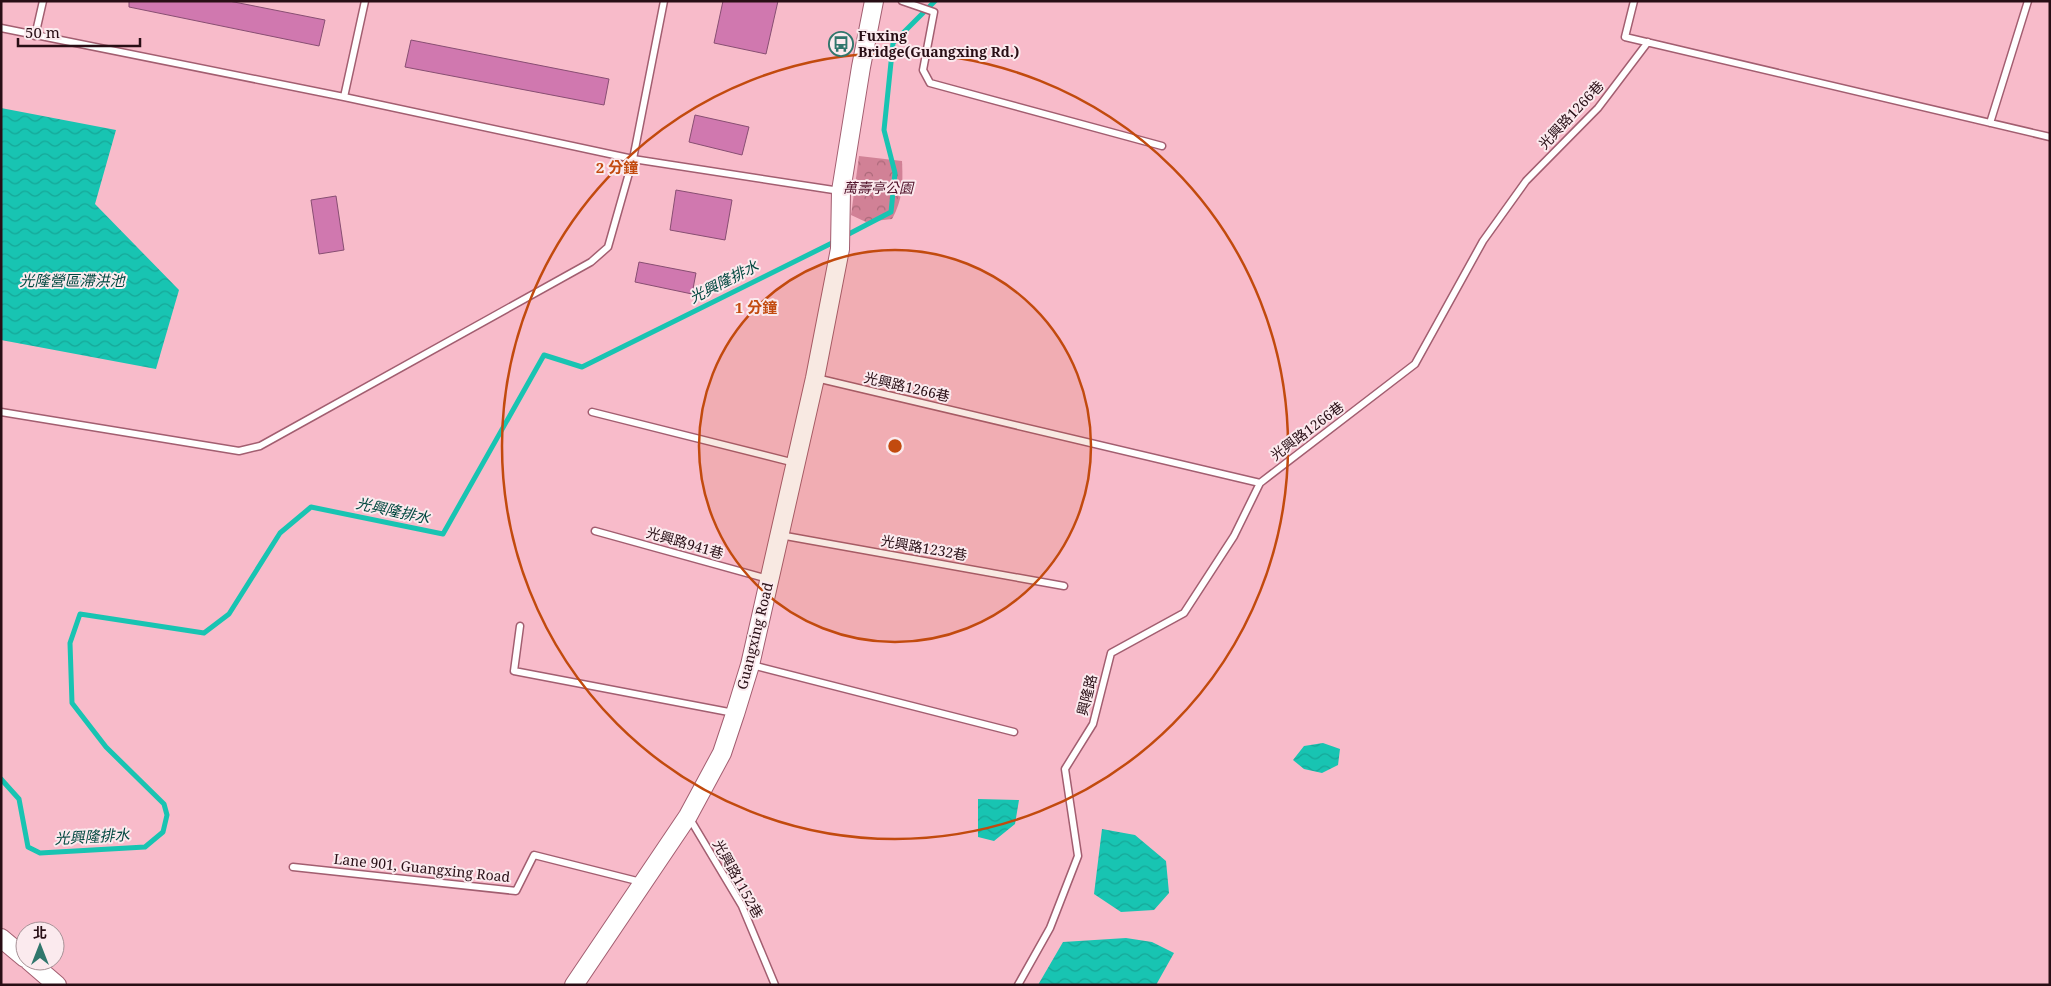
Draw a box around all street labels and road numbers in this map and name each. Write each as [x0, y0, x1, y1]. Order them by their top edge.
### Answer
street label: 光興路1266巷 [1534, 76, 1607, 153]
street label: 光興路1266巷 [862, 367, 952, 406]
street label: 光興路1266巷 [1266, 397, 1347, 464]
street label: 光興路941巷 [644, 522, 726, 563]
street label: 光興路1232巷 [879, 531, 969, 564]
street label: Guangxing Road [732, 580, 777, 691]
street label: 興隆路 [1072, 672, 1101, 718]
street label: 光興路1152巷 [709, 836, 768, 922]
street label: Lane 901, Guangxing Road [333, 849, 512, 886]

